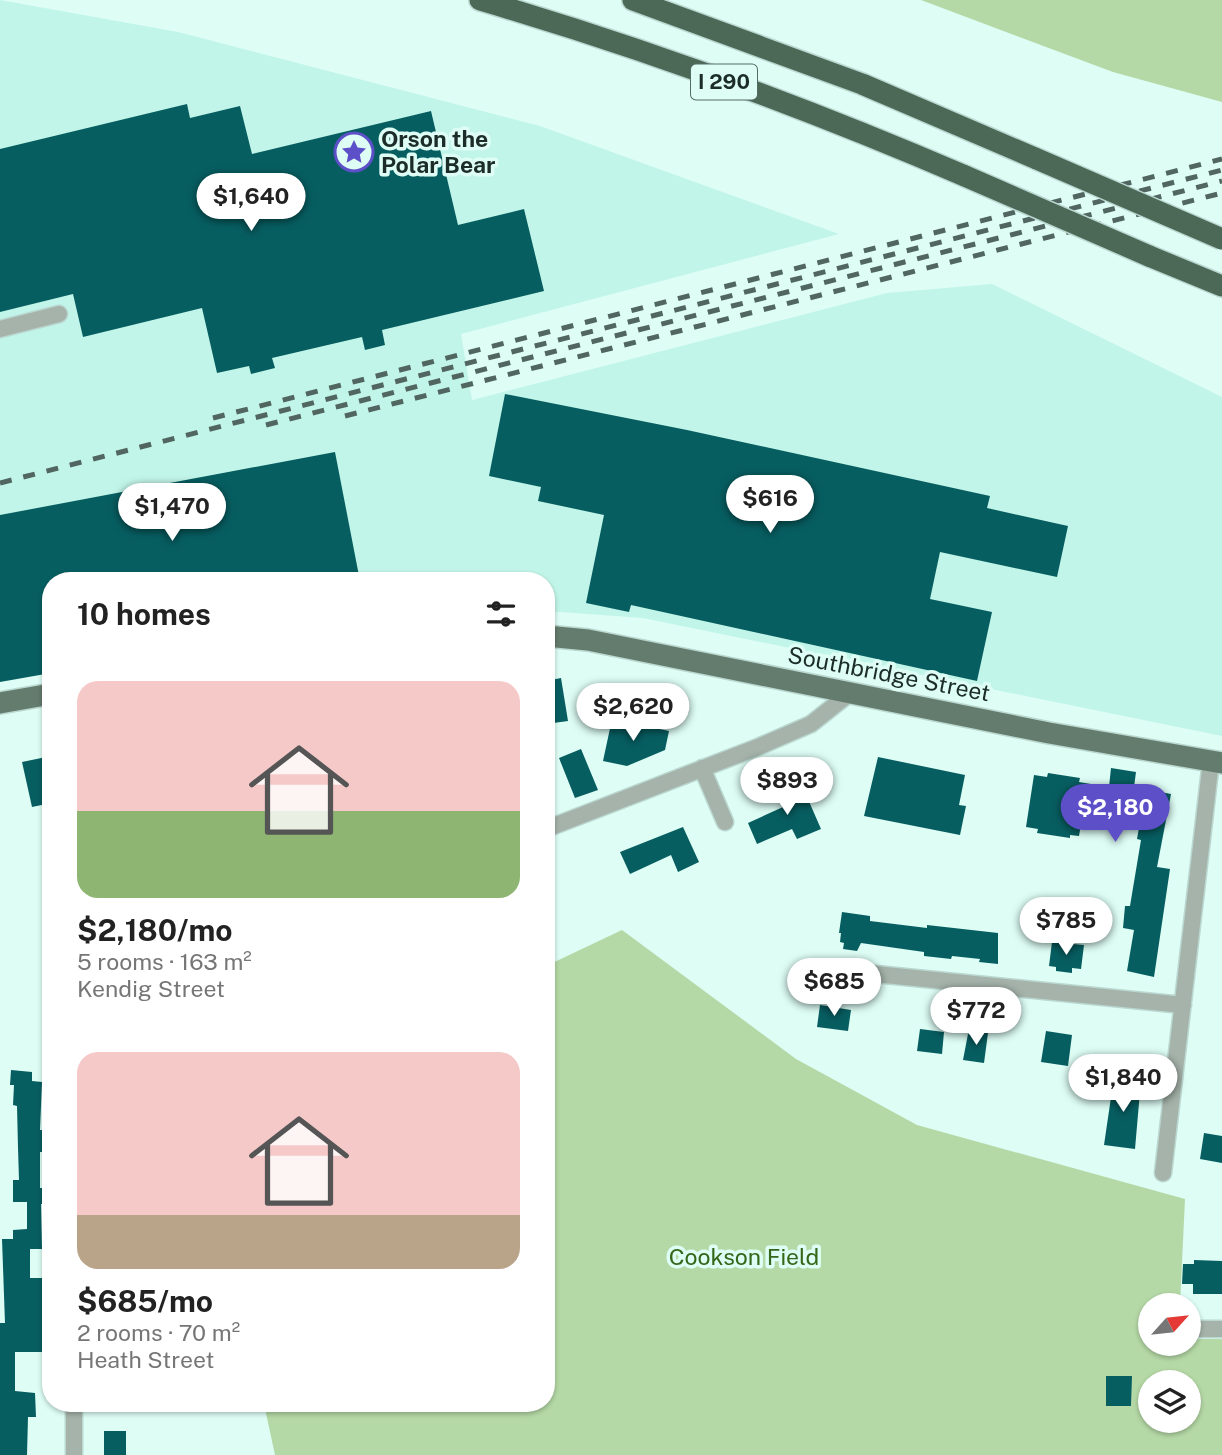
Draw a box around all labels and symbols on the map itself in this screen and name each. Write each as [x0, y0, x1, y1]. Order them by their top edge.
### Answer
road number: I 290 [691, 64, 757, 100]
place label: Orson the Polar Bear [381, 125, 496, 178]
place icon: Orson the Polar Bear [333, 131, 375, 173]
pin: $1,640 [194, 174, 308, 233]
pin: $616 [729, 476, 811, 535]
pin: $1,470 [115, 484, 229, 543]
street label: Southbridge Street [786, 641, 993, 706]
pin: $2,620 [576, 684, 690, 743]
pin: $893 [746, 758, 828, 817]
pin: $2,180 [1058, 784, 1172, 844]
pin: $785 [1025, 898, 1107, 957]
pin: $685 [793, 958, 875, 1018]
pin: $772 [935, 988, 1017, 1047]
pin: $1,840 [1066, 1054, 1180, 1114]
park label: Cookson Field [669, 1243, 819, 1270]
north arrow [1138, 1293, 1200, 1356]

